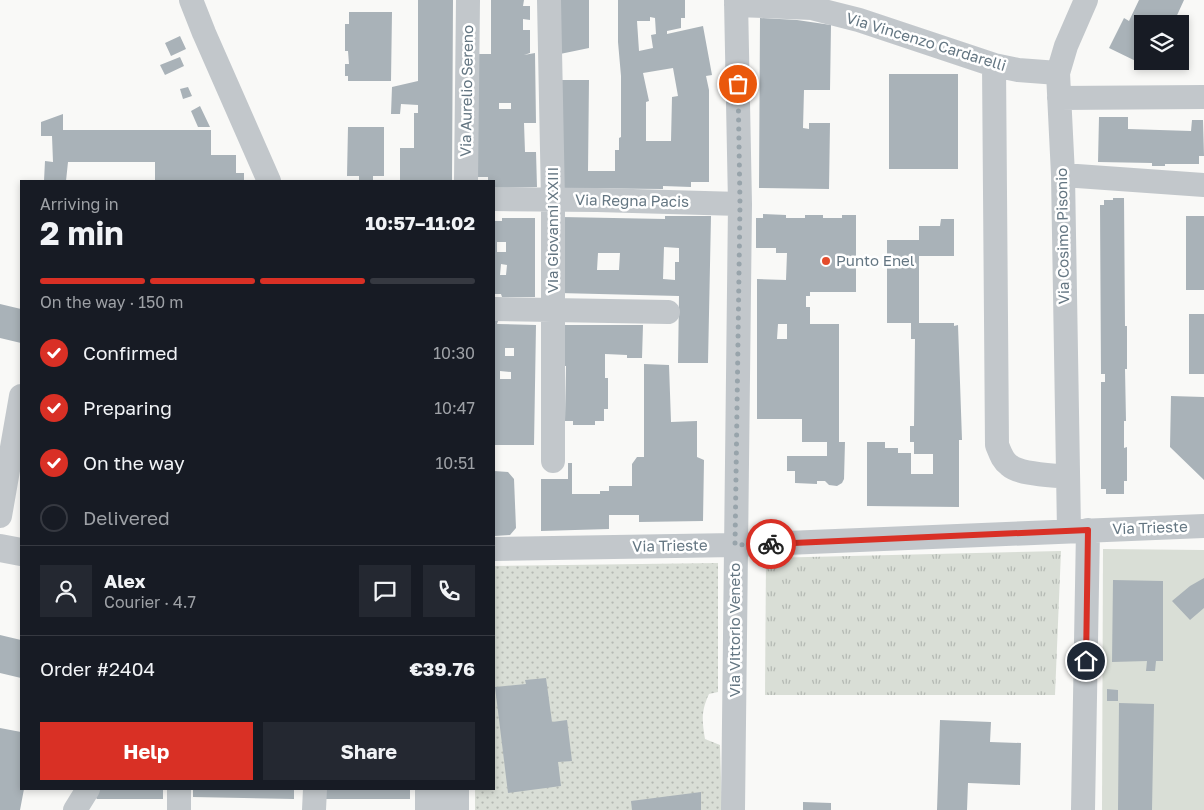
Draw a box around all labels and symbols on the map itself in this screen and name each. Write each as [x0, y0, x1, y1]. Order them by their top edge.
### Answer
street label: Via Vincenzo Cardarelli [844, 8, 1008, 74]
street label: Via Aurelio Sereno [456, 25, 476, 157]
pin [717, 63, 759, 105]
street label: Via Giovanni XXIII [543, 167, 561, 293]
street label: Via Cosimo Pisonio [1052, 168, 1072, 304]
street label: Via Regna Pacis [575, 190, 689, 210]
place label: Punto Enel [836, 251, 915, 269]
marker: Punto Enel [820, 255, 832, 267]
street label: Via Trieste [1112, 517, 1188, 537]
courier [746, 519, 796, 569]
street label: Via Trieste [632, 535, 708, 555]
street label: Via Vittorio Veneto [725, 563, 743, 697]
pin [1065, 640, 1107, 682]

